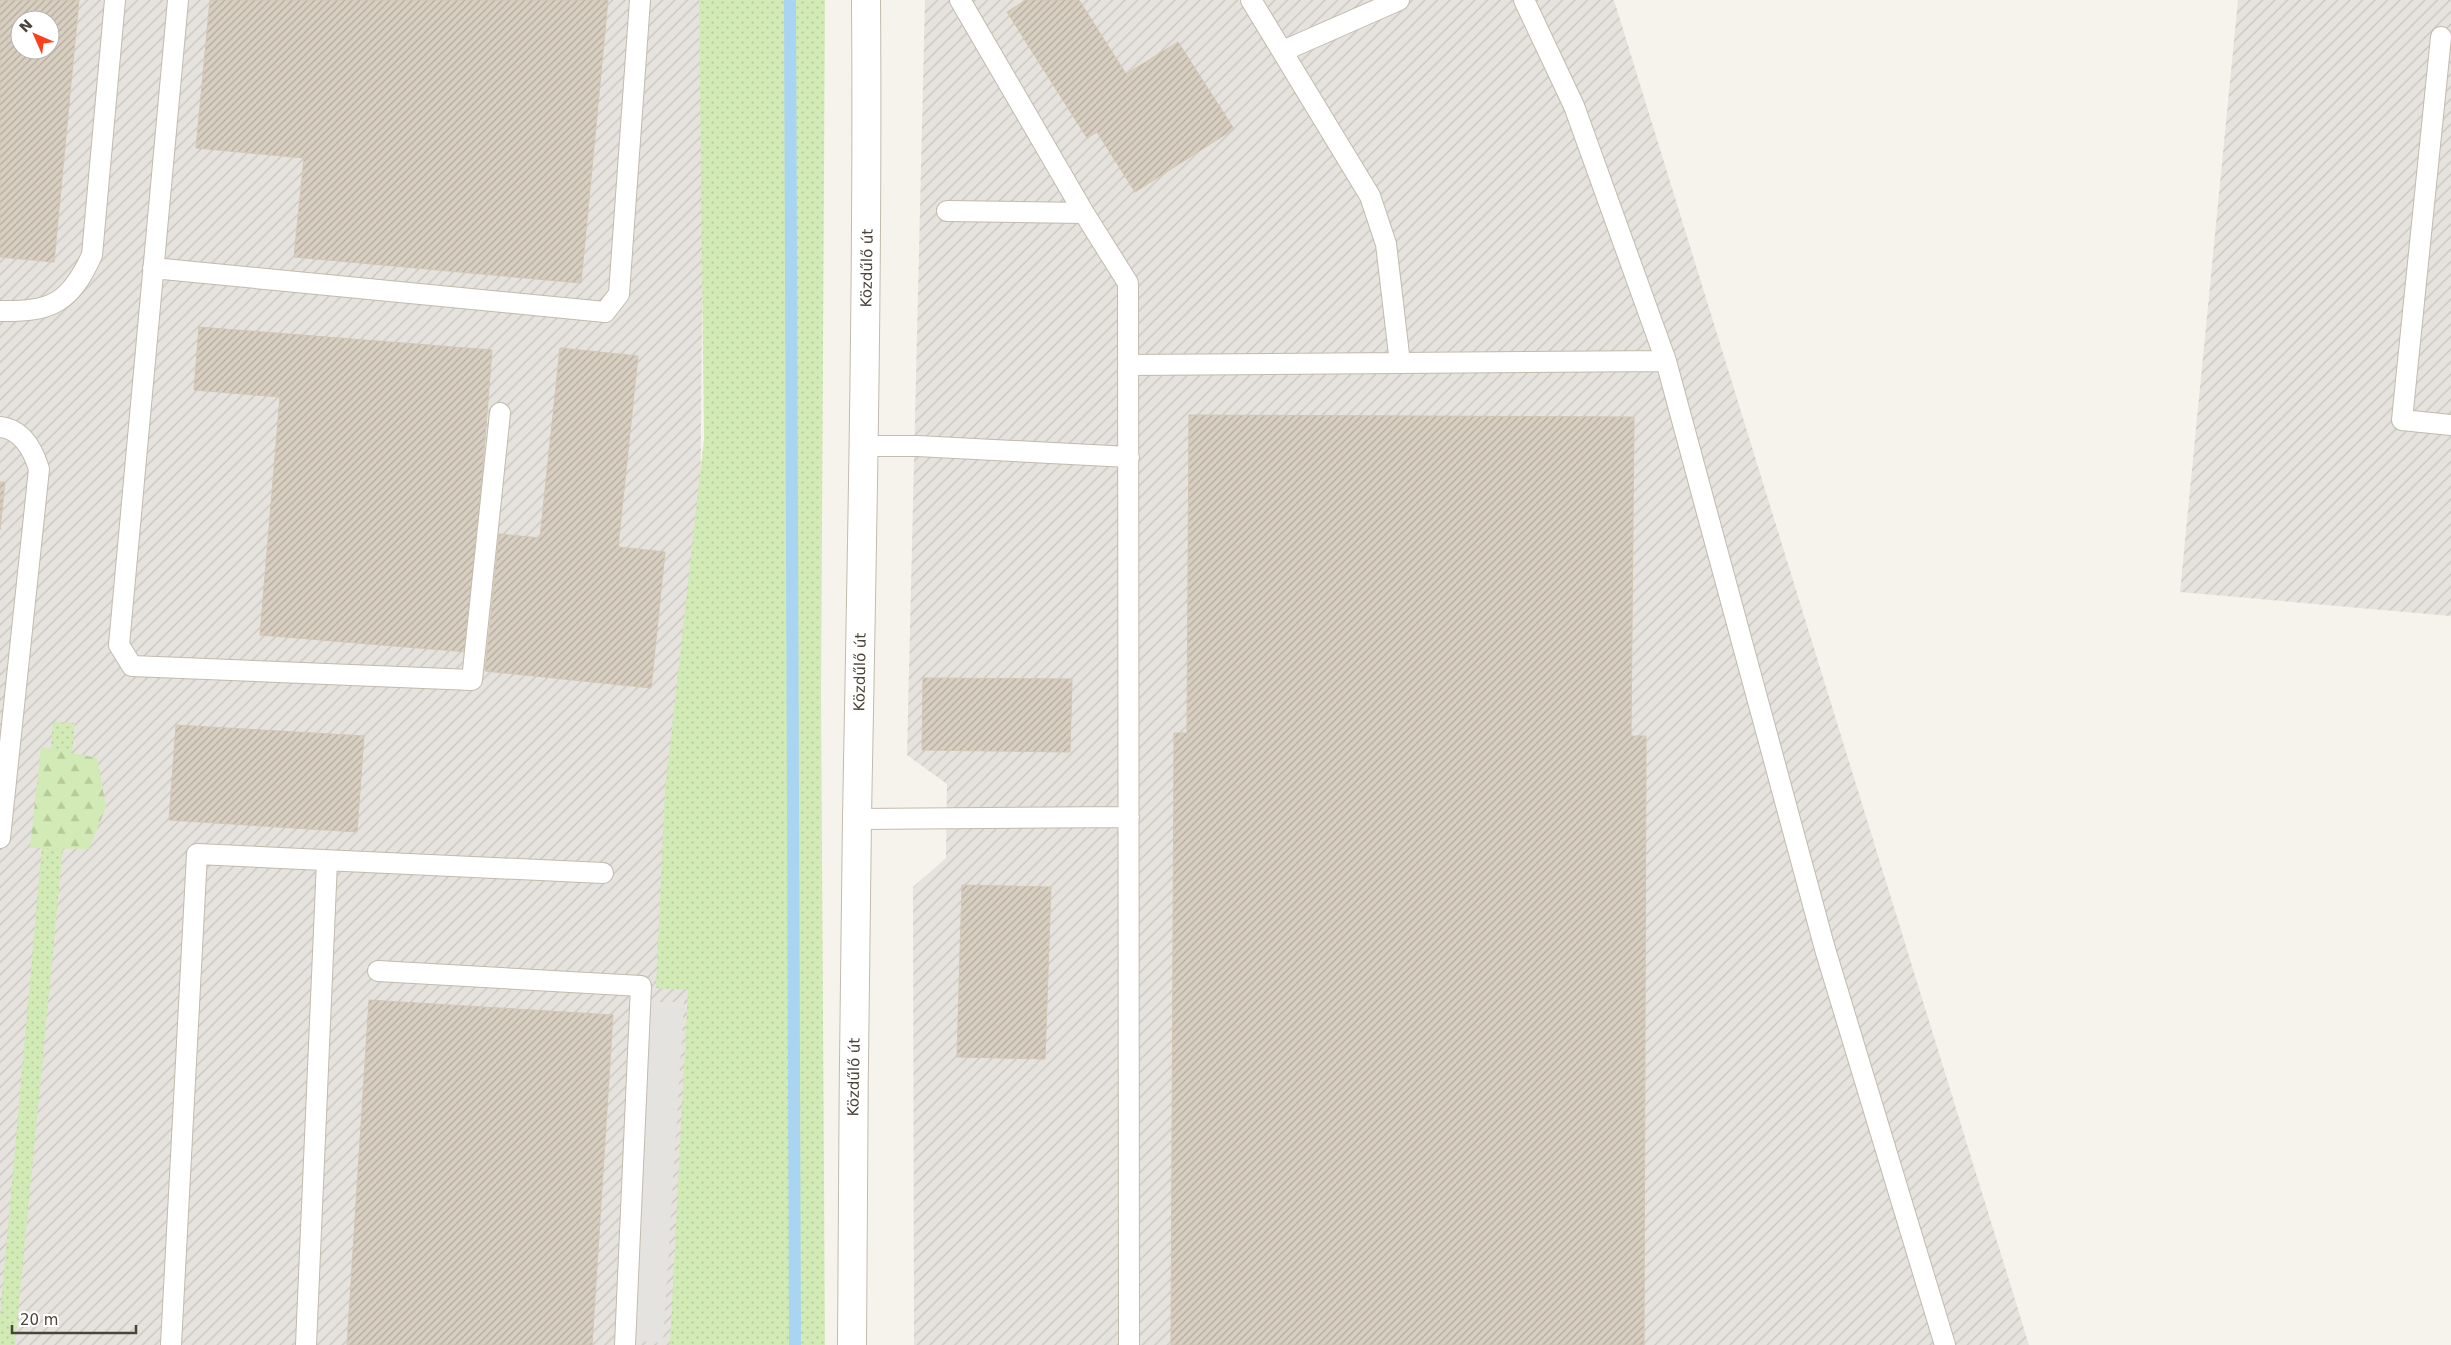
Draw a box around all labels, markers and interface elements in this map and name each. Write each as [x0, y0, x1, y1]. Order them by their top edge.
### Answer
north arrow [10, 10, 60, 60]
text: N [16, 16, 36, 36]
street label: Közdűlő út [857, 228, 877, 307]
street label: Közdűlő út [850, 632, 870, 711]
street label: Közdűlő út [844, 1037, 864, 1116]
scale bar [12, 1302, 136, 1334]
text: 20 m [20, 1311, 58, 1329]

